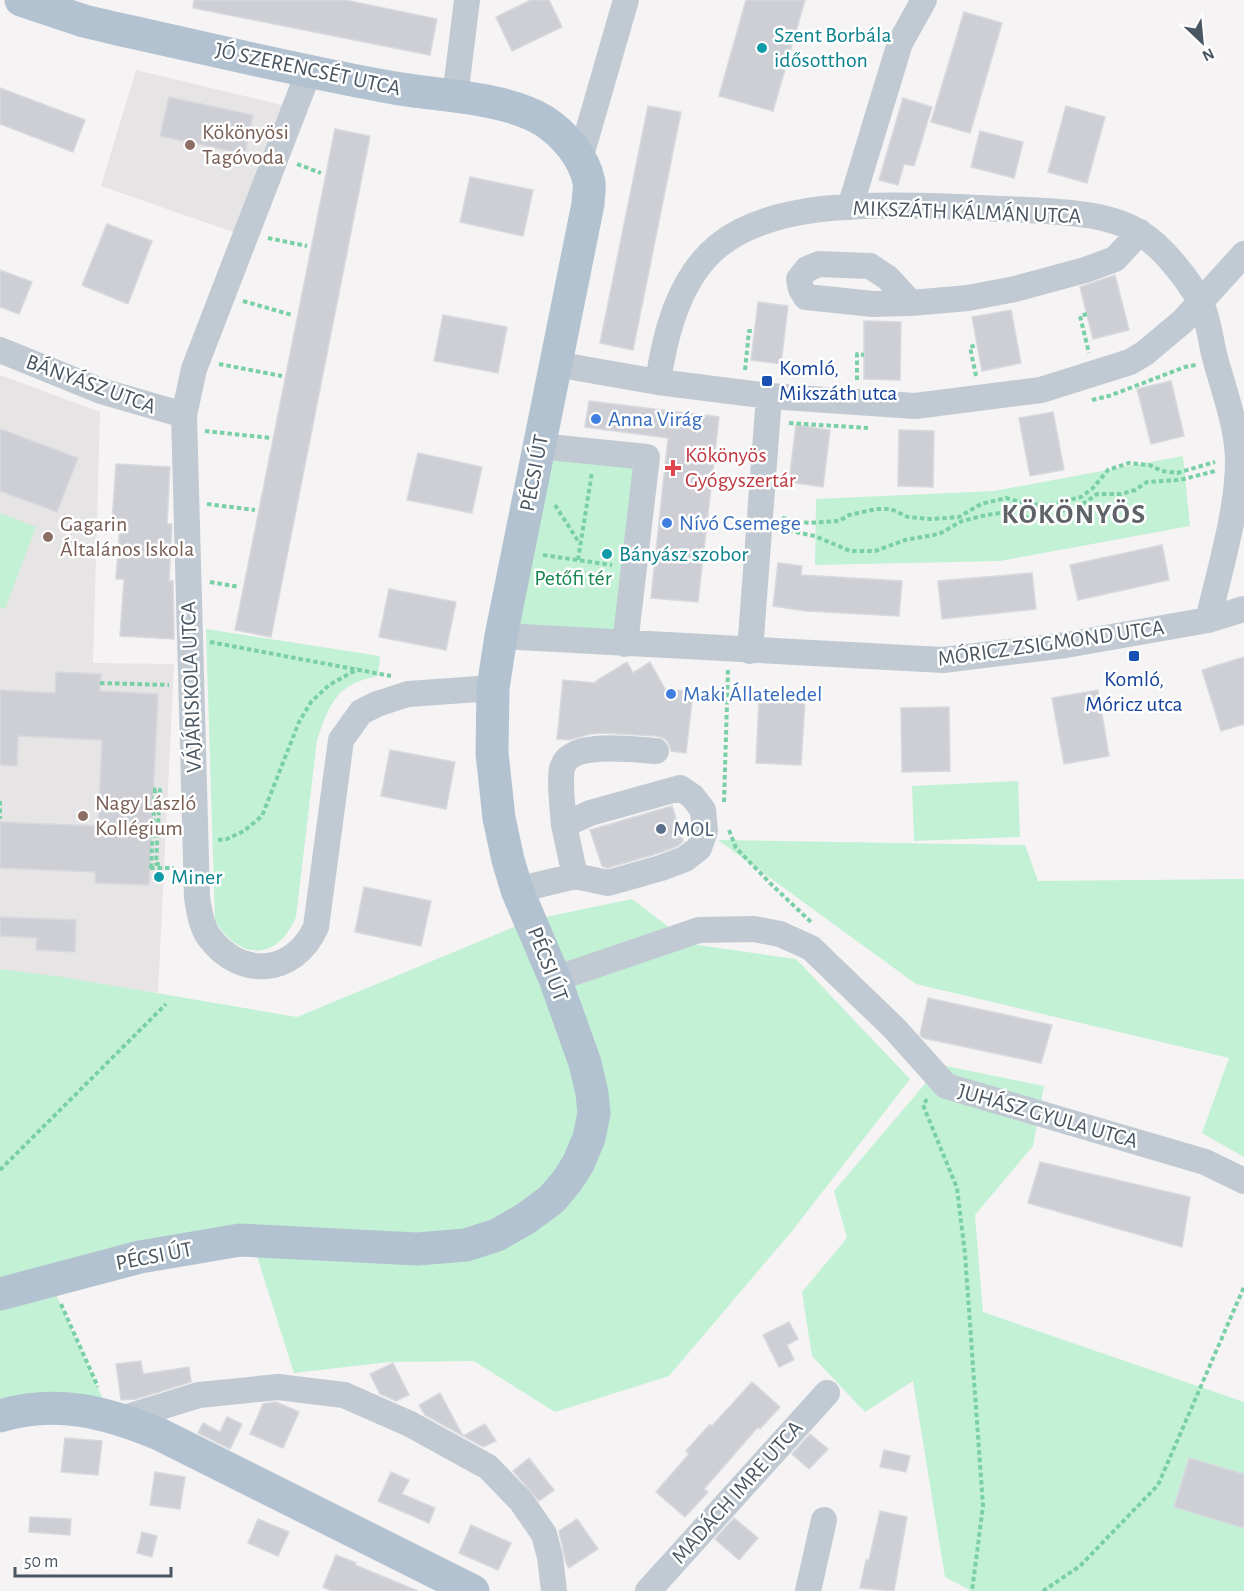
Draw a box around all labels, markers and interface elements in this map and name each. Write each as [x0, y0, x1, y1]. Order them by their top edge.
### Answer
north arrow [1172, 12, 1232, 72]
place label: Szent Borbála idősotthon [774, 24, 892, 71]
street label: JÓ SZERENCSÉT UTCA [213, 38, 403, 99]
marker: Szent Borbála idősotthon [755, 41, 769, 55]
text: N [1200, 45, 1217, 64]
place label: Kökönyösi Tagóvoda [202, 121, 289, 168]
marker: Kökönyösi Tagóvoda [183, 138, 197, 152]
street label: MIKSZÁTH KÁLMÁN UTCA [852, 196, 1082, 227]
street label: BÁNYÁSZ UTCA [23, 349, 159, 418]
place label: Komló, Mikszáth utca [779, 357, 898, 404]
marker: Komló, Mikszáth utca [760, 374, 774, 388]
place label: Anna Virág [608, 408, 703, 430]
marker: Anna Virág [589, 412, 603, 426]
street label: PÉCSI ÚT [515, 432, 552, 513]
place label: Kökönyös Gyógyszertár [685, 444, 796, 491]
marker: Kökönyös Gyógyszertár [666, 461, 680, 475]
district label: KÖKÖNYÖS [1001, 499, 1147, 529]
place label: Nívó Csemege [679, 512, 801, 534]
place label: Gagarin Általános Iskola [60, 513, 194, 560]
marker: Nívó Csemege [660, 516, 674, 530]
marker: Gagarin Általános Iskola [41, 530, 55, 544]
place label: Bányász szobor [619, 543, 748, 565]
marker: Bányász szobor [600, 547, 614, 561]
park label: Petőfi tér [534, 567, 612, 589]
street label: VÁJÁRISKOLA UTCA [176, 601, 205, 773]
street label: MÓRICZ ZSIGMOND UTCA [936, 615, 1166, 670]
marker: Komló, Móricz utca [1127, 649, 1141, 663]
place label: Komló, Móricz utca [1085, 668, 1183, 715]
place label: Maki Állateledel [683, 682, 822, 705]
marker: Maki Állateledel [664, 687, 678, 701]
place label: Nagy László Kollégium [95, 792, 196, 839]
marker: Nagy László Kollégium [76, 809, 90, 823]
place label: MOL [673, 818, 714, 840]
marker: MOL [654, 822, 668, 836]
place label: Miner [171, 866, 222, 888]
marker: Miner [152, 870, 166, 884]
street label: PÉCSI ÚT [524, 923, 573, 1004]
street label: JUHÁSZ GYULA UTCA [956, 1079, 1141, 1152]
street label: PÉCSI ÚT [114, 1237, 194, 1274]
street label: MADÁCH IMRE UTCA [667, 1415, 807, 1568]
scale bar [15, 1540, 171, 1578]
text: 50 m [24, 1553, 58, 1571]

